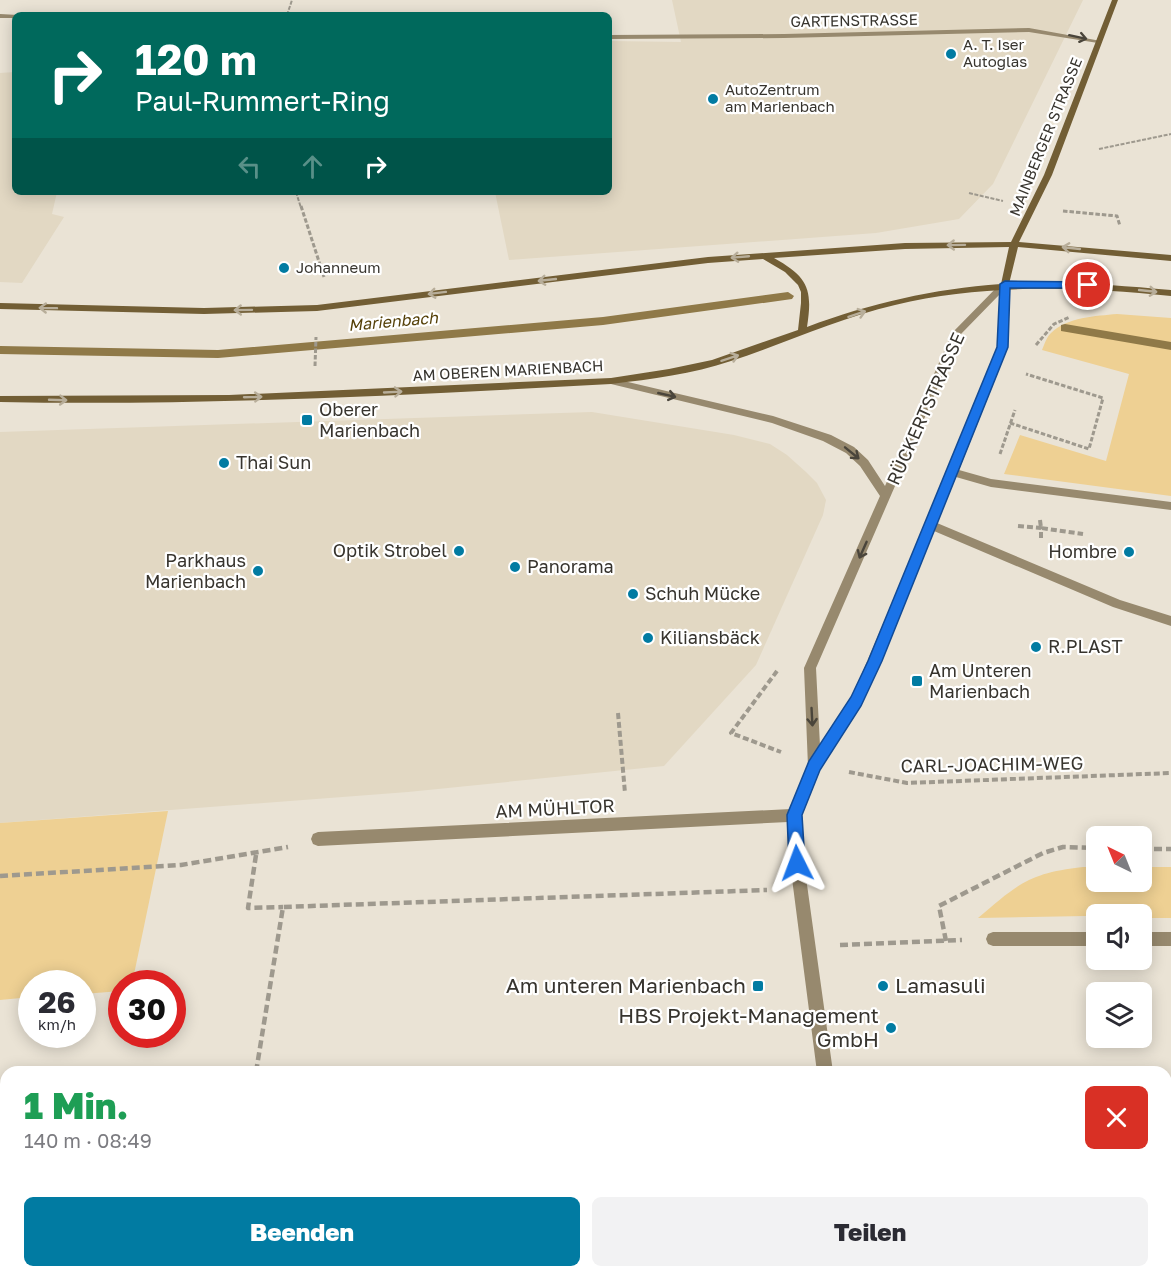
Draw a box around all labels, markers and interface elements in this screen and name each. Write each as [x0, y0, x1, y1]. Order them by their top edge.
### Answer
street label: GARTENSTRASSE [790, 10, 918, 30]
one-way arrow [1067, 32, 1087, 43]
text: 120 m [135, 34, 257, 84]
place label: A. T. Iser Autoglas [963, 35, 1027, 70]
icon: right [36, 36, 114, 114]
marker: A. T. Iser Autoglas [944, 47, 958, 61]
street label: MAINBERGER STRASSE [1005, 55, 1085, 219]
place label: AutoZentrum am Marienbach [725, 80, 835, 115]
text: Paul-Rummert-Ring [135, 85, 390, 117]
marker: AutoZentrum am Marienbach [706, 92, 720, 106]
icon: left [233, 150, 266, 183]
icon: ahead [296, 150, 329, 183]
icon: right [359, 150, 392, 183]
one-way arrow [946, 239, 966, 251]
one-way arrow [1062, 242, 1081, 253]
one-way arrow [731, 252, 751, 263]
place label: Johanneum [296, 258, 381, 276]
pin [1062, 259, 1113, 310]
marker: Johanneum [277, 261, 291, 275]
icon: arrive [1071, 268, 1104, 301]
one-way arrow [537, 275, 557, 286]
one-way arrow [1137, 286, 1157, 297]
one-way arrow [428, 288, 448, 299]
one-way arrow [39, 302, 59, 314]
one-way arrow [234, 305, 254, 316]
water label: Marienbach [347, 307, 440, 335]
one-way arrow [847, 308, 866, 319]
street label: RÜCKERTSTRASSE [882, 329, 969, 488]
one-way arrow [720, 352, 739, 363]
street label: AM OBEREN MARIENBACH [412, 356, 604, 384]
one-way arrow [382, 386, 402, 397]
one-way arrow [658, 389, 677, 401]
one-way arrow [243, 392, 263, 403]
one-way arrow [48, 395, 68, 406]
place label: Oberer Marienbach [319, 398, 420, 441]
marker: Oberer Marienbach [300, 413, 314, 427]
one-way arrow [844, 446, 859, 460]
place label: Thai Sun [236, 451, 311, 473]
marker: Thai Sun [217, 456, 231, 470]
place label: Optik Strobel [333, 539, 447, 561]
place label: Hombre [1048, 540, 1117, 562]
one-way arrow [856, 541, 867, 559]
marker: Optik Strobel [452, 544, 466, 558]
marker: Hombre [1122, 545, 1136, 559]
place label: Parkhaus Marienbach [145, 549, 246, 592]
place label: Panorama [527, 555, 614, 577]
marker: Panorama [508, 560, 522, 574]
marker: Parkhaus Marienbach [251, 564, 265, 578]
place label: Schuh Mücke [645, 582, 760, 604]
marker: Schuh Mücke [626, 587, 640, 601]
place label: Kiliansbäck [660, 626, 760, 648]
marker: Kiliansbäck [641, 631, 655, 645]
place label: R.PLAST [1048, 635, 1123, 657]
marker: R.PLAST [1029, 640, 1043, 654]
place label: Am Unteren Marienbach [929, 659, 1032, 702]
marker: Am Unteren Marienbach [910, 674, 924, 688]
one-way arrow [807, 707, 818, 727]
street label: CARL-JOACHIM-WEG [900, 751, 1084, 777]
street label: AM MÜHLTOR [495, 794, 615, 822]
north arrow [1086, 826, 1152, 892]
map controls [1086, 826, 1152, 1048]
position arrow [765, 831, 829, 895]
button: sound [1086, 904, 1152, 970]
speed limit sign: 30 [108, 970, 186, 1048]
place label: Am unteren Marienbach [506, 972, 746, 998]
place label: Lamasuli [895, 972, 986, 998]
marker: Am unteren Marienbach [751, 979, 765, 993]
marker: Lamasuli [876, 979, 890, 993]
button: layers [1086, 982, 1152, 1048]
text: 26 [38, 984, 76, 1020]
place label: HBS Projekt-Management GmbH [618, 1002, 879, 1052]
text: km/h [38, 1015, 76, 1033]
marker: HBS Projekt-Management GmbH [884, 1021, 898, 1035]
text: 1 Min. [24, 1084, 128, 1127]
button: close [1085, 1086, 1148, 1149]
text: 140 m · 08:49 [24, 1128, 152, 1152]
button: Beenden [24, 1197, 580, 1266]
button: Teilen [592, 1197, 1148, 1266]

